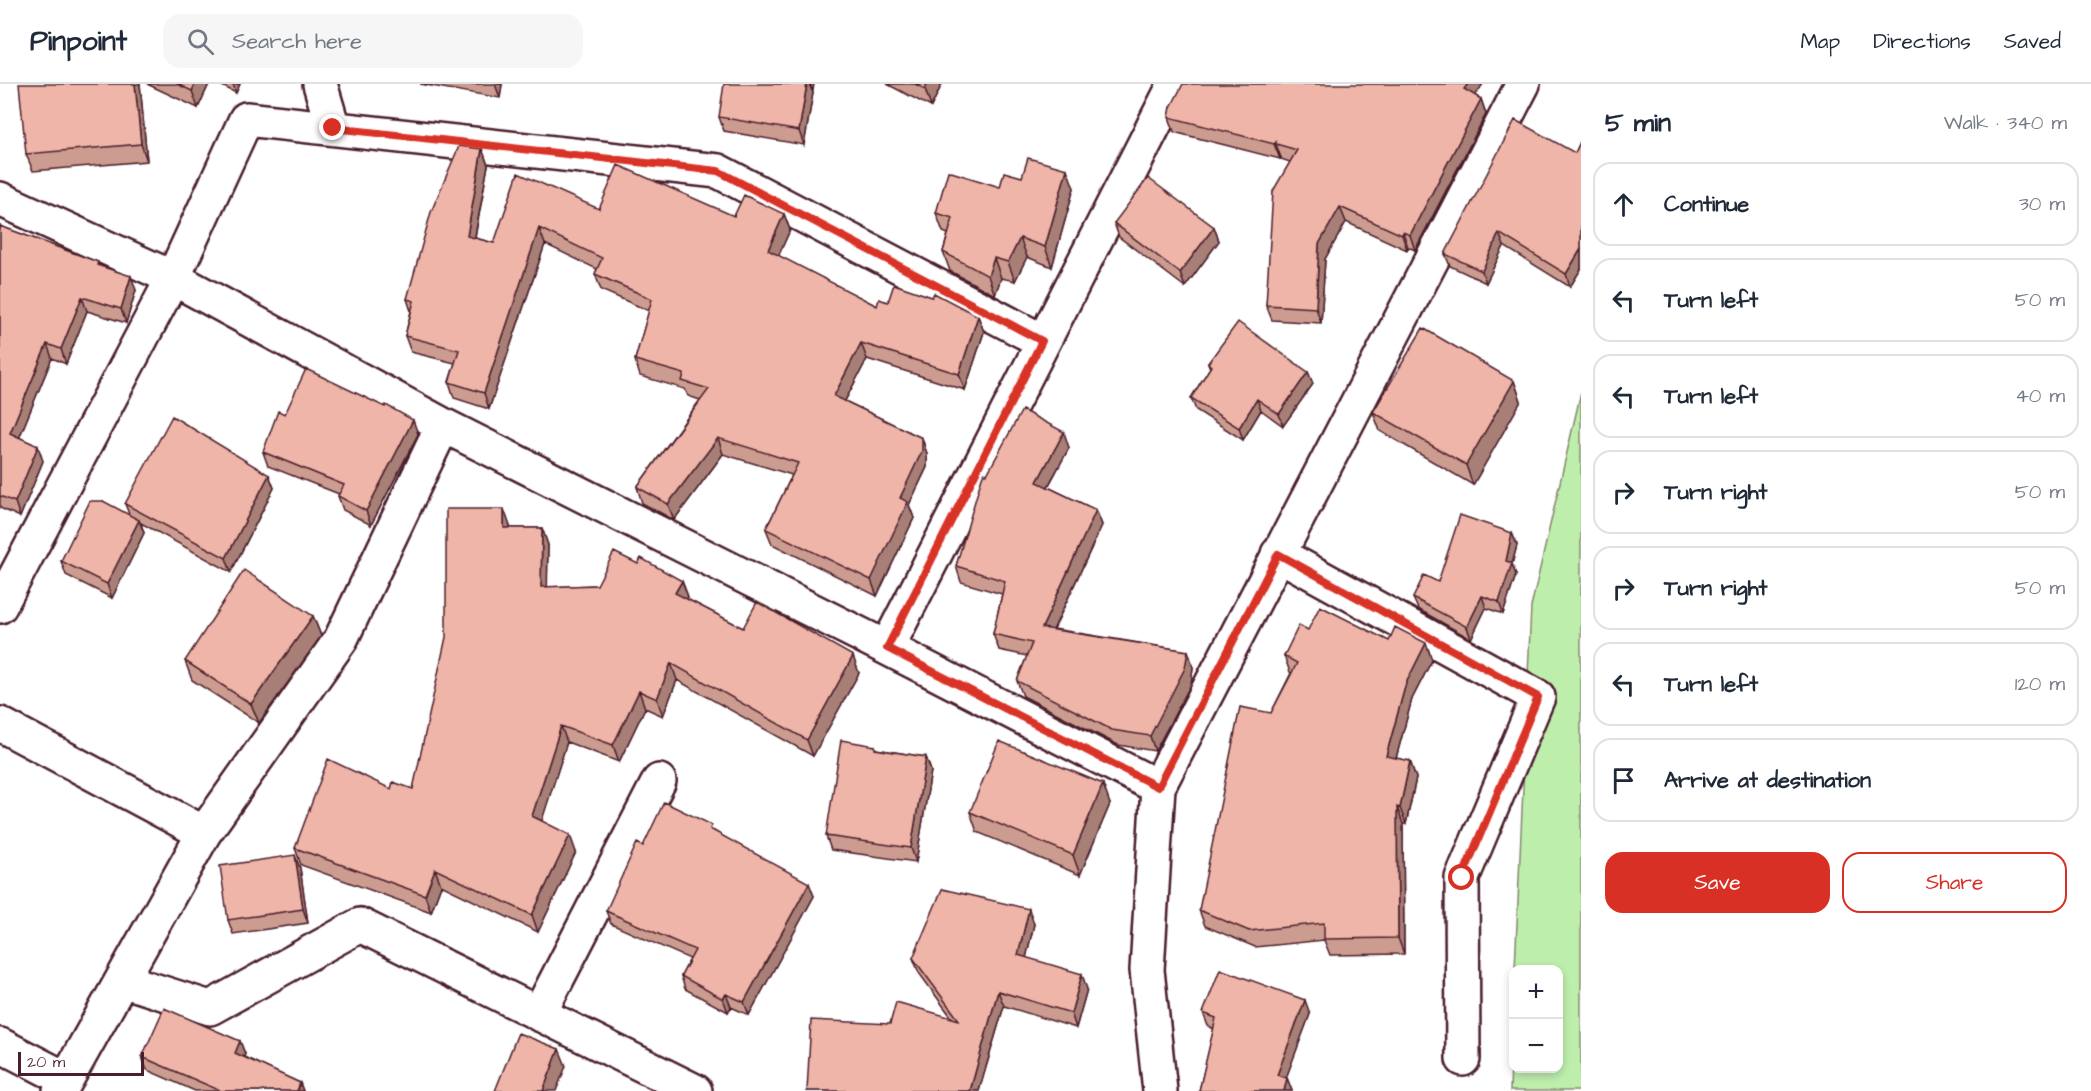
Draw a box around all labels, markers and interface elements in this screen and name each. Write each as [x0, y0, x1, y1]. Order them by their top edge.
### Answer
search box [163, 14, 583, 68]
text: Pinpoint [30, 22, 127, 61]
icon: search [184, 25, 217, 58]
text: Search here [232, 26, 362, 57]
text: Map [1800, 27, 1840, 56]
text: Directions [1873, 27, 1971, 56]
text: Saved [2004, 27, 2061, 56]
text: 5 min [1605, 105, 1671, 141]
text: Walk · 340 m [1944, 109, 2067, 137]
route end [319, 114, 345, 140]
icon: ahead [1607, 188, 1640, 221]
text: Continue [1664, 189, 1749, 220]
text: 30 m [2019, 190, 2065, 218]
icon: left [1607, 284, 1640, 317]
text: Turn left [1664, 285, 1758, 316]
text: 50 m [2015, 286, 2065, 314]
icon: left [1607, 380, 1640, 413]
text: Turn left [1664, 381, 1758, 412]
text: 40 m [2015, 382, 2065, 410]
icon: right [1607, 476, 1640, 509]
text: Turn right [1664, 477, 1767, 508]
text: 50 m [2015, 478, 2065, 506]
icon: right [1607, 572, 1640, 605]
text: Turn right [1664, 573, 1767, 604]
text: 50 m [2015, 574, 2065, 602]
icon: left [1607, 668, 1640, 701]
text: Turn left [1664, 669, 1758, 700]
text: 120 m [2015, 670, 2065, 698]
icon: arrive [1607, 764, 1640, 797]
text: Arrive at destination [1664, 765, 1871, 796]
button: Save [1605, 852, 1830, 913]
button: Share [1842, 852, 2067, 913]
route start [1448, 864, 1474, 890]
map controls [1509, 965, 1563, 1073]
button: + [1509, 965, 1563, 1019]
button: − [1509, 1019, 1563, 1073]
scale bar [18, 1049, 144, 1076]
text: 20 m [27, 1051, 65, 1073]

